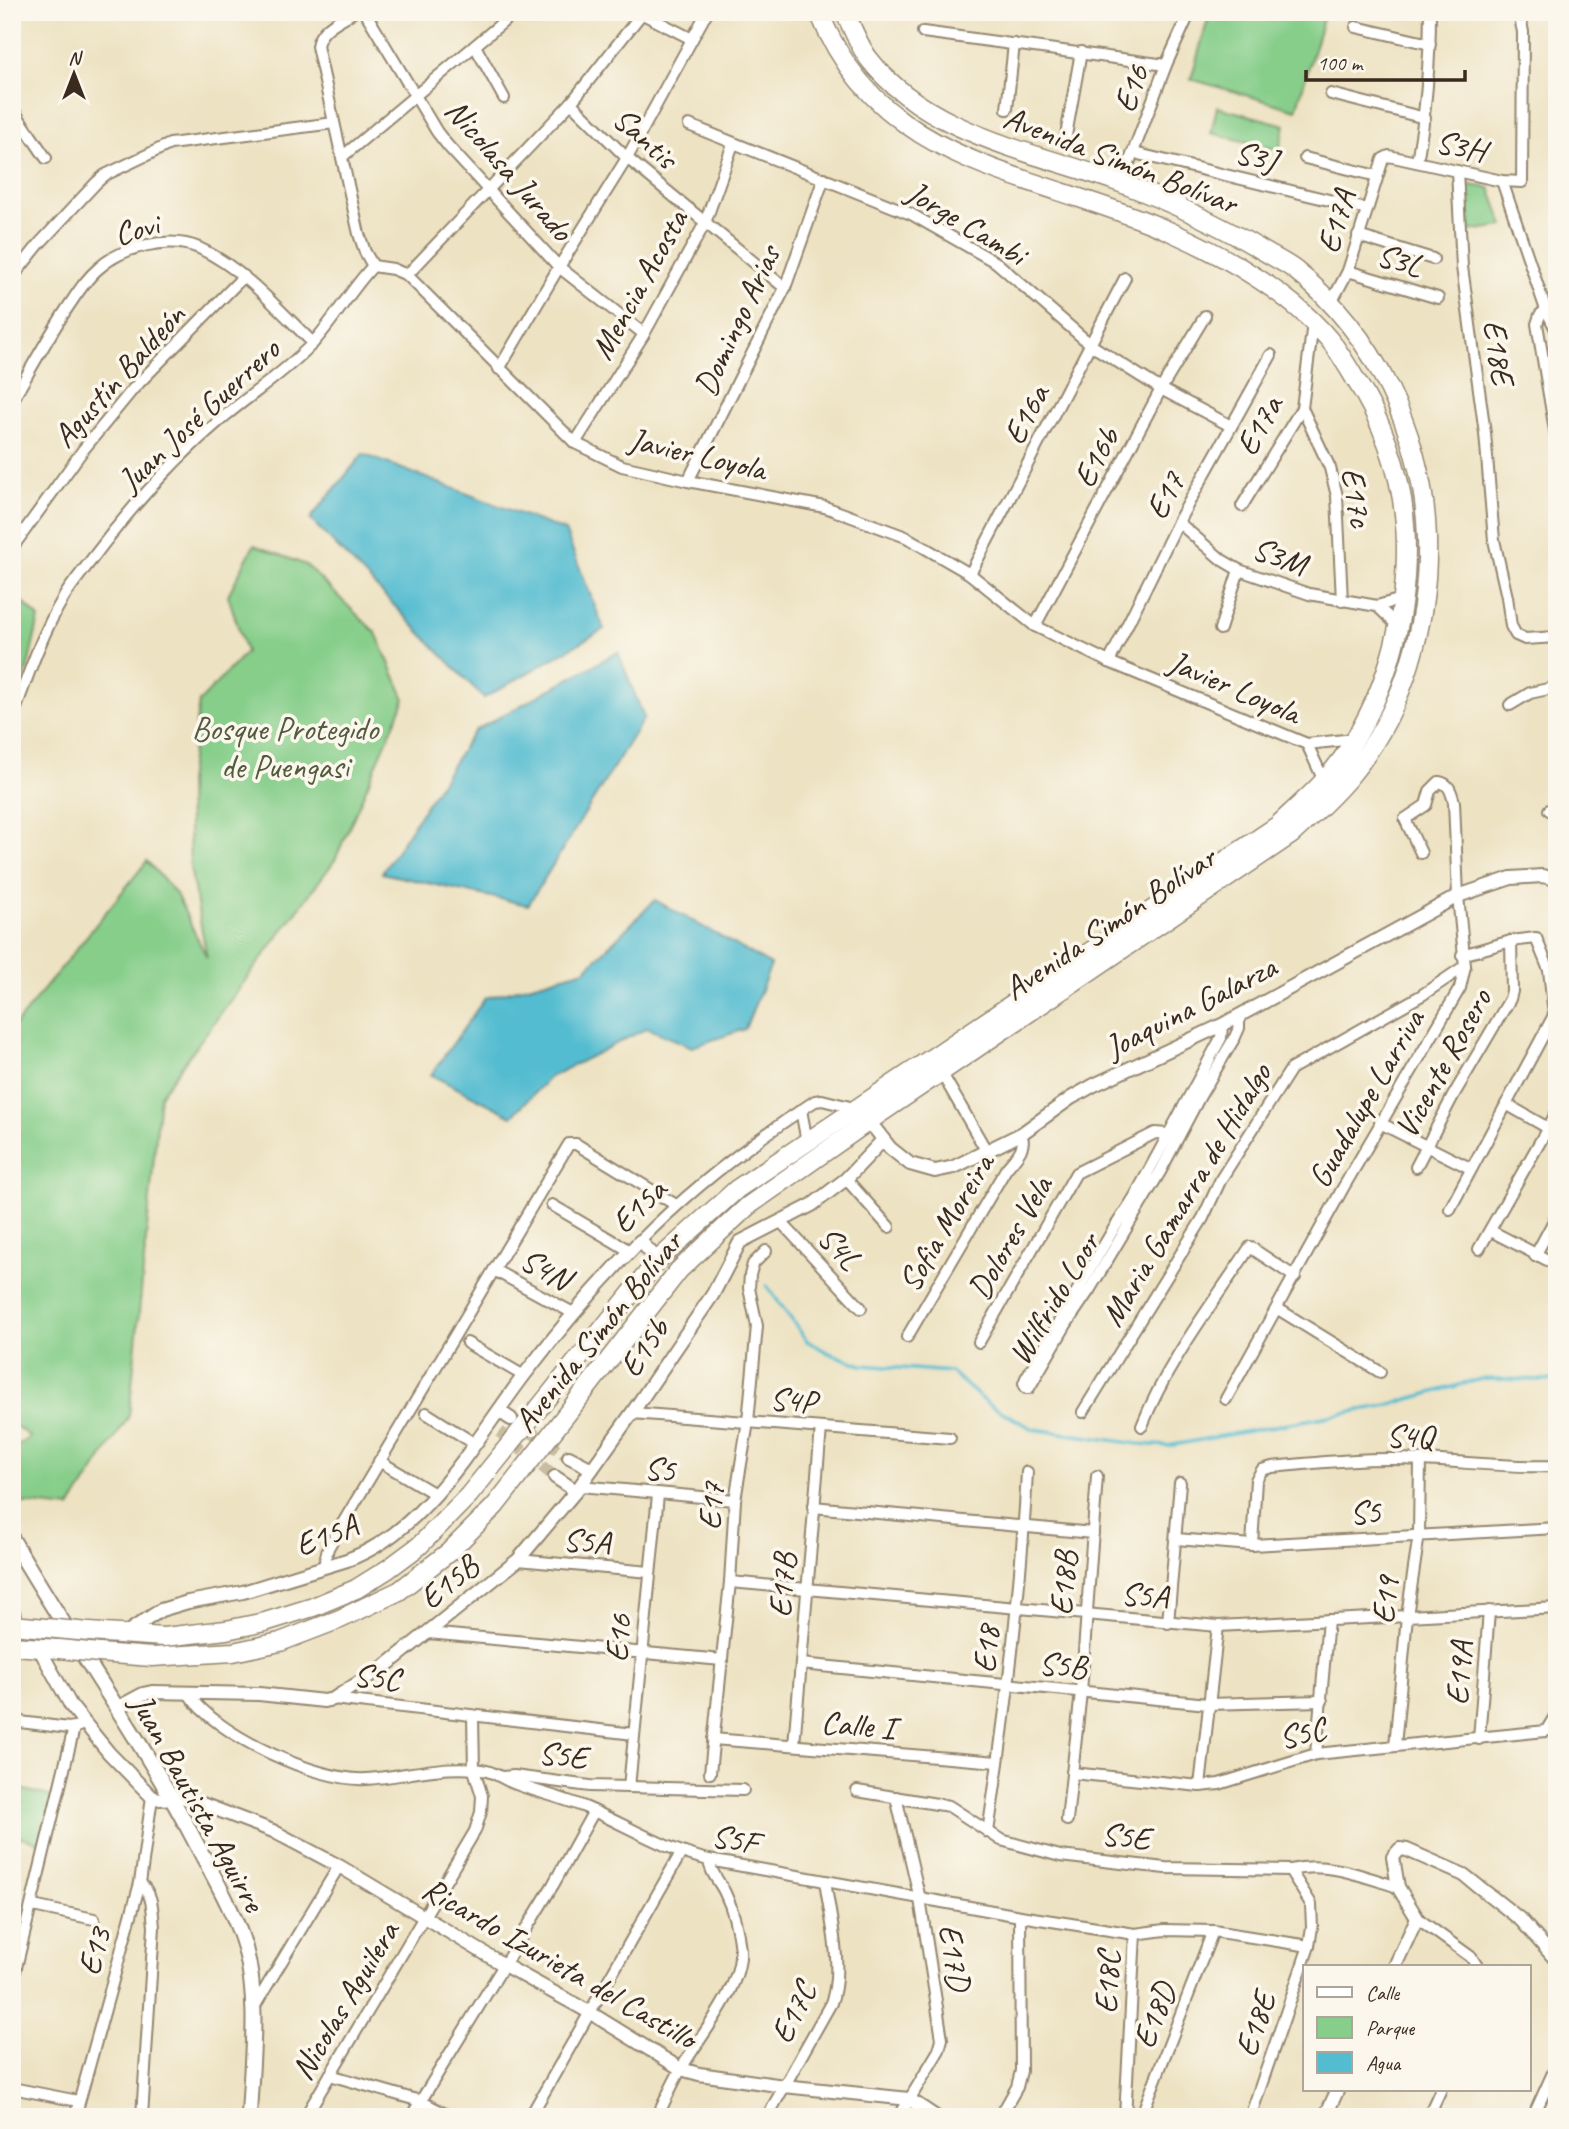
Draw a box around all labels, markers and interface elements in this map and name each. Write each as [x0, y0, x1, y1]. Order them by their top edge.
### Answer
north arrow [38, 38, 108, 108]
scale bar [1306, 38, 1466, 82]
text: N [68, 46, 83, 70]
text: 100 m [1317, 50, 1364, 76]
street label: E16 [1103, 58, 1159, 118]
street label: Nicolasa Jurado [436, 90, 584, 251]
street label: Avenida Simón Bolívar [998, 96, 1245, 225]
street label: Santis [604, 98, 689, 180]
street label: S3H [1432, 120, 1495, 173]
street label: S3J [1231, 131, 1285, 182]
street label: Jorge Cambi [897, 170, 1037, 277]
street label: E17A [1307, 183, 1366, 258]
street label: Mencia Acosta [581, 201, 698, 367]
street label: Covi [109, 202, 167, 255]
street label: S3L [1372, 233, 1428, 287]
street label: Domingo Arias [684, 236, 791, 402]
street label: Agustín Baldeón [43, 294, 195, 456]
street label: E18E [1474, 317, 1525, 392]
street label: Juan José Guerrero [107, 327, 290, 502]
street label: E16a [993, 375, 1060, 452]
street label: E17a [1226, 386, 1293, 463]
street label: Javier Loyola [623, 417, 773, 491]
street label: E16b [1063, 419, 1130, 494]
street label: E17 [1135, 463, 1196, 526]
street label: E17c [1332, 465, 1383, 532]
street label: S3M [1247, 527, 1316, 586]
street label: Javier Loyola [1161, 640, 1309, 734]
park label: Bosque Protegido de Puengasi [192, 708, 381, 788]
street label: Avenida Simón Bolívar [995, 835, 1225, 1009]
street label: Joaquina Galarza [1096, 945, 1285, 1069]
street label: Vicente Rosero [1385, 980, 1502, 1145]
street label: Guadalupe Larriva [1298, 1000, 1435, 1195]
street label: Maria Gamarra de Hidalgo [1091, 1053, 1282, 1334]
street label: Sofia Moreira [888, 1144, 1005, 1299]
street label: E15a [602, 1167, 677, 1242]
street label: Dolores Vela [958, 1167, 1063, 1307]
street label: S4L [809, 1217, 871, 1279]
street label: Avenida Simón Bolívar [504, 1221, 693, 1441]
street label: Wilfrido Loor [998, 1223, 1111, 1372]
street label: S4N [513, 1238, 582, 1302]
street label: E15b [609, 1309, 679, 1385]
street label: S4P [768, 1377, 822, 1423]
street label: S4Q [1386, 1415, 1437, 1457]
street label: S5 [643, 1447, 679, 1491]
street label: E17 [688, 1478, 735, 1532]
street label: S5 [1348, 1490, 1384, 1534]
street label: E15A [289, 1503, 365, 1566]
street label: S5A [561, 1518, 614, 1564]
street label: E15B [410, 1544, 488, 1618]
street label: E18B [1039, 1547, 1087, 1617]
street label: E17B [758, 1549, 806, 1619]
street label: E19 [1361, 1571, 1409, 1626]
street label: S5A [1119, 1572, 1172, 1618]
street label: E16 [595, 1611, 641, 1664]
street label: E18 [963, 1620, 1010, 1675]
street label: E19A [1435, 1638, 1483, 1707]
street label: S5B [1037, 1642, 1091, 1688]
street label: S5C [351, 1653, 406, 1701]
street label: Juan Bautista Aguirre [120, 1685, 276, 1921]
street label: Calle I [820, 1701, 903, 1750]
street label: S5C [1275, 1707, 1333, 1759]
street label: S5E [536, 1731, 594, 1779]
street label: S5E [1099, 1812, 1157, 1860]
street label: S5F [708, 1814, 768, 1865]
street label: Ricardo Izurieta del Castillo [415, 1867, 707, 2060]
street label: Nicolas Aguilera [281, 1911, 410, 2087]
street label: E13 [67, 1921, 121, 1980]
street label: E17D [929, 1921, 981, 1996]
street label: E18C [1084, 1946, 1130, 2014]
legend [1303, 1965, 1530, 2090]
street label: E17C [760, 1972, 827, 2050]
street label: E18D [1122, 1974, 1186, 2054]
text: Calle [1366, 1980, 1400, 2006]
street label: E18E [1225, 1983, 1287, 2062]
text: Parque [1366, 2015, 1415, 2041]
text: Agua [1366, 2050, 1402, 2076]

